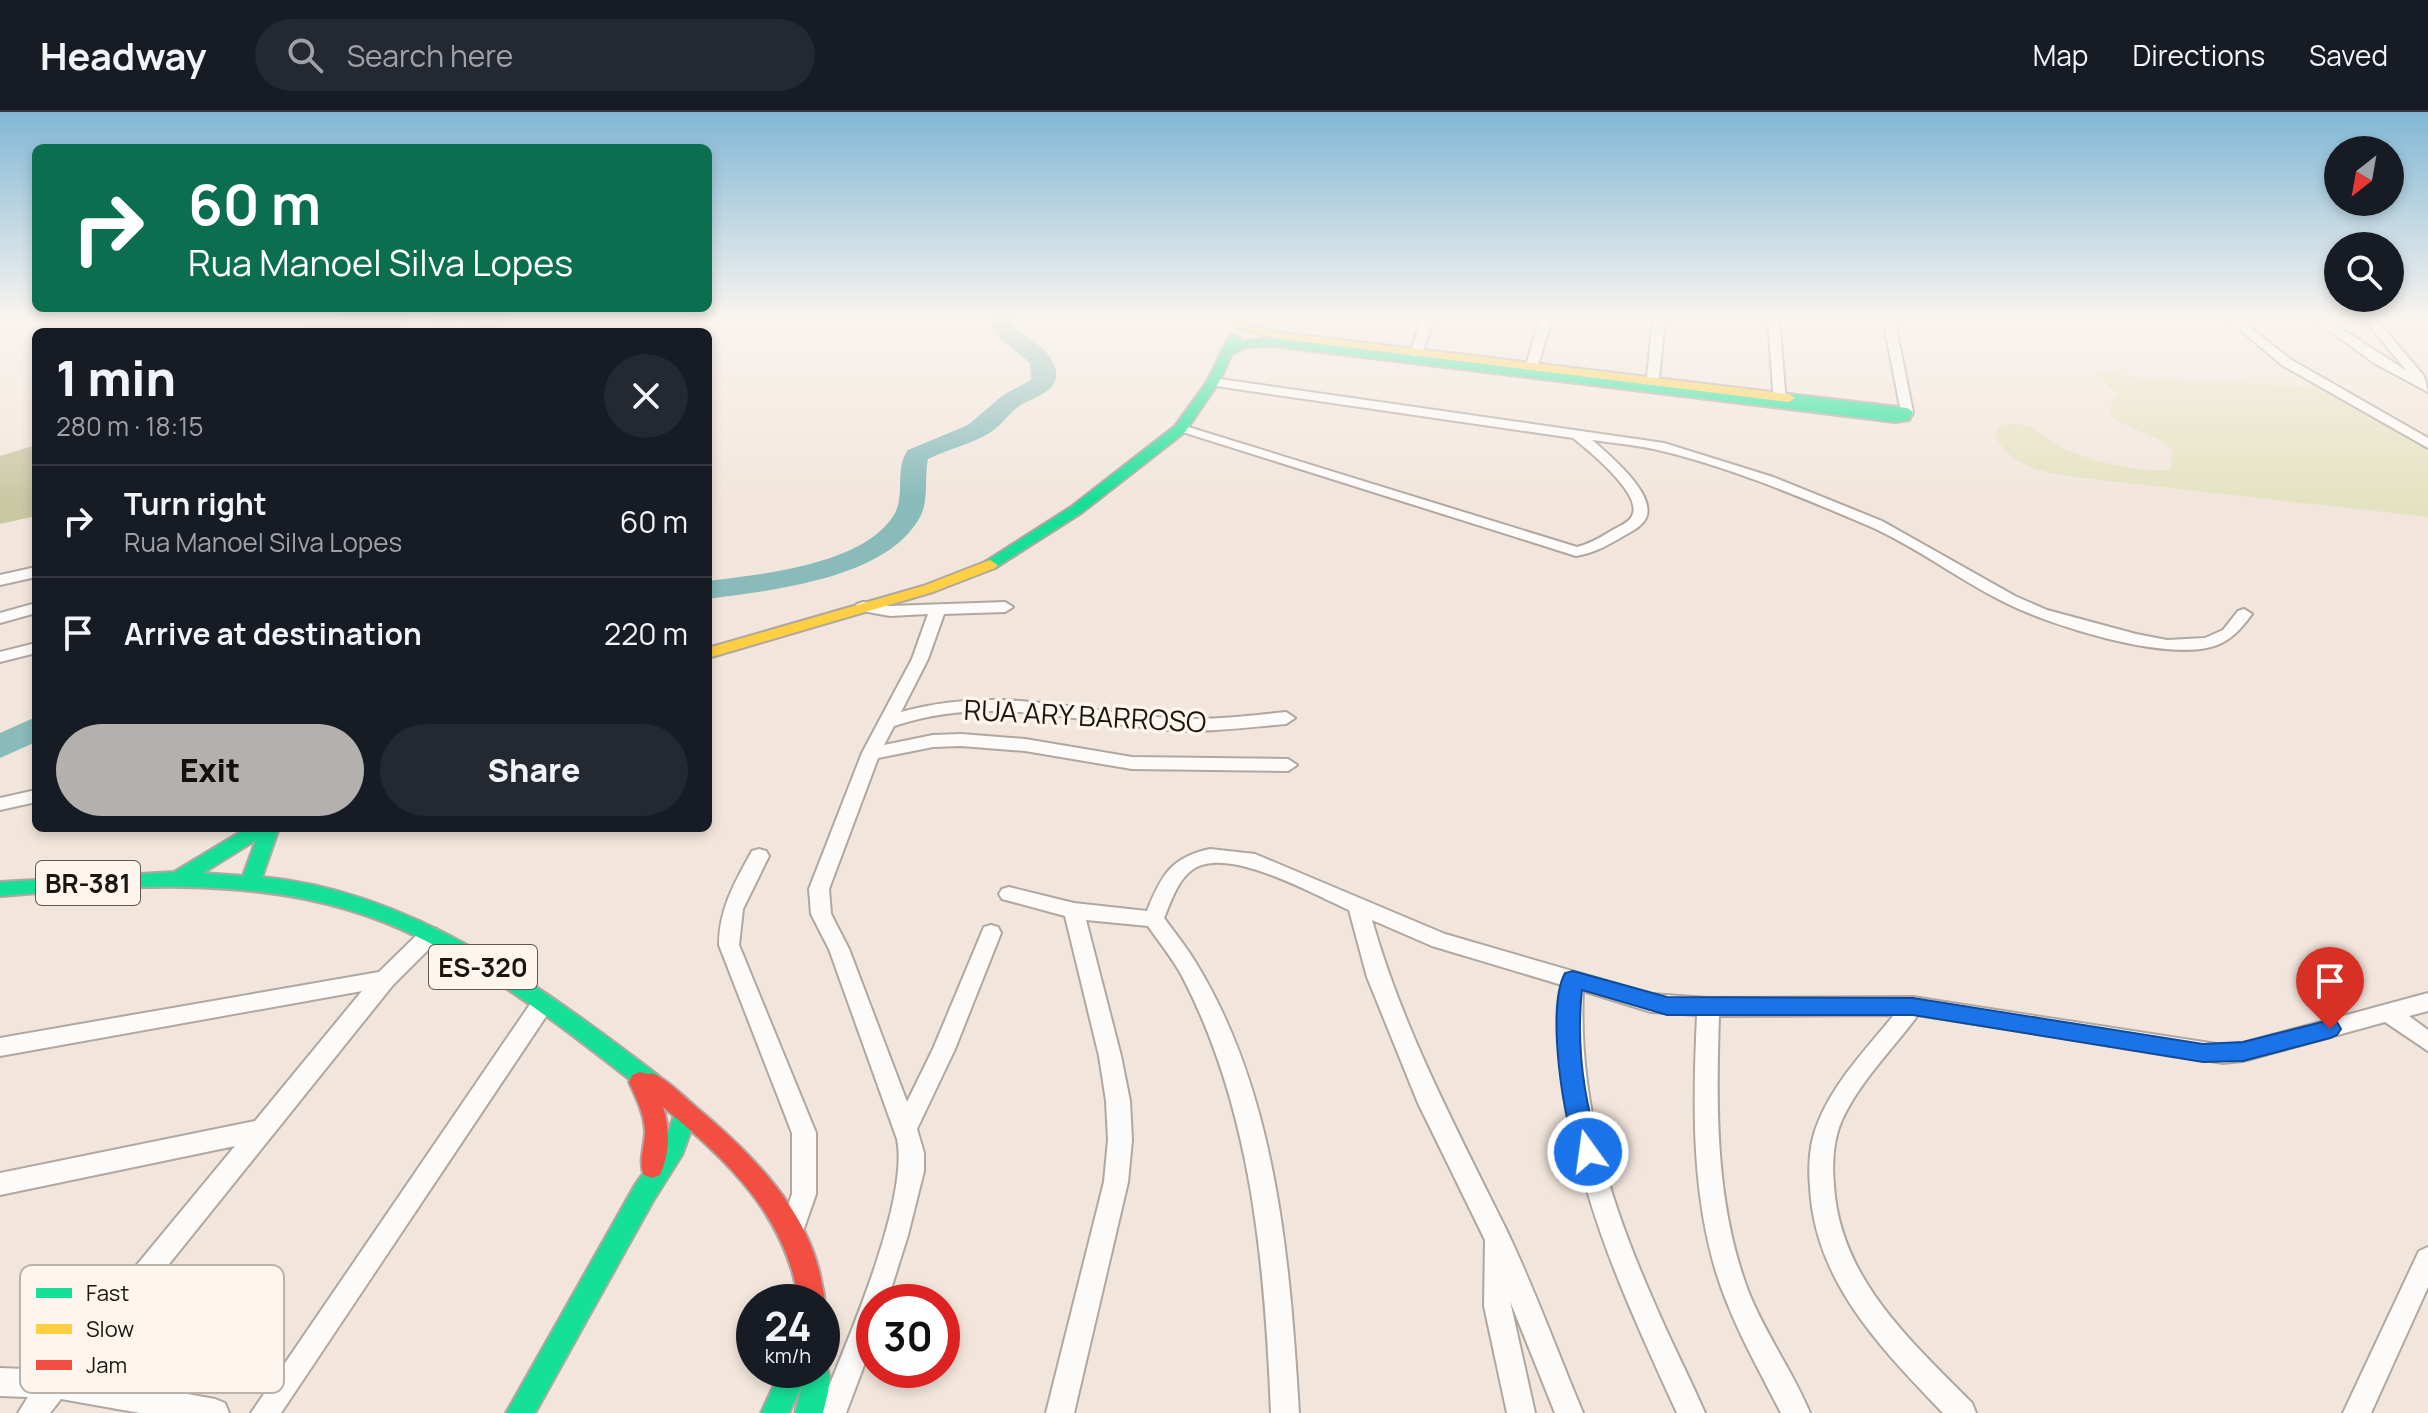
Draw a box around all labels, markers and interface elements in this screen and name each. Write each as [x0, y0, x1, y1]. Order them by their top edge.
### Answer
search box [255, 19, 815, 91]
text: Headway [40, 29, 207, 81]
icon: search [283, 33, 327, 77]
text: Search here [347, 35, 513, 76]
text: Map [2033, 36, 2088, 74]
text: Directions [2132, 36, 2265, 74]
text: Saved [2309, 36, 2388, 74]
north arrow [2324, 136, 2404, 216]
map controls [2324, 136, 2404, 312]
text: 60 m [188, 165, 321, 242]
icon: right [56, 176, 160, 280]
button: search [2324, 232, 2404, 312]
text: Rua Manoel Silva Lopes [188, 238, 573, 287]
text: 1 min [56, 345, 176, 410]
button: close [604, 354, 688, 438]
text: 280 m · 18:15 [56, 408, 203, 444]
text: Turn right [124, 483, 267, 524]
icon: right [56, 499, 100, 543]
text: 60 m [620, 501, 688, 542]
text: Rua Manoel Silva Lopes [124, 524, 402, 560]
icon: arrive [56, 611, 100, 655]
text: Arrive at destination [124, 613, 422, 654]
text: 220 m [604, 613, 688, 654]
street label: RUA ARY BARROSO [963, 690, 1207, 740]
button: Exit [56, 724, 364, 816]
button: Share [380, 724, 688, 816]
road number: BR-381 [36, 861, 140, 905]
road number: ES-320 [429, 945, 537, 989]
pin [2296, 947, 2364, 1029]
icon: arrive [2308, 959, 2352, 1003]
position arrow [1546, 1110, 1630, 1194]
legend [20, 1265, 284, 1393]
text: Fast [86, 1278, 129, 1308]
speed limit sign: 30 [856, 1284, 960, 1388]
text: 24 [764, 1298, 812, 1353]
text: Slow [86, 1314, 134, 1344]
text: km/h [765, 1342, 811, 1369]
text: Jam [86, 1350, 127, 1380]

